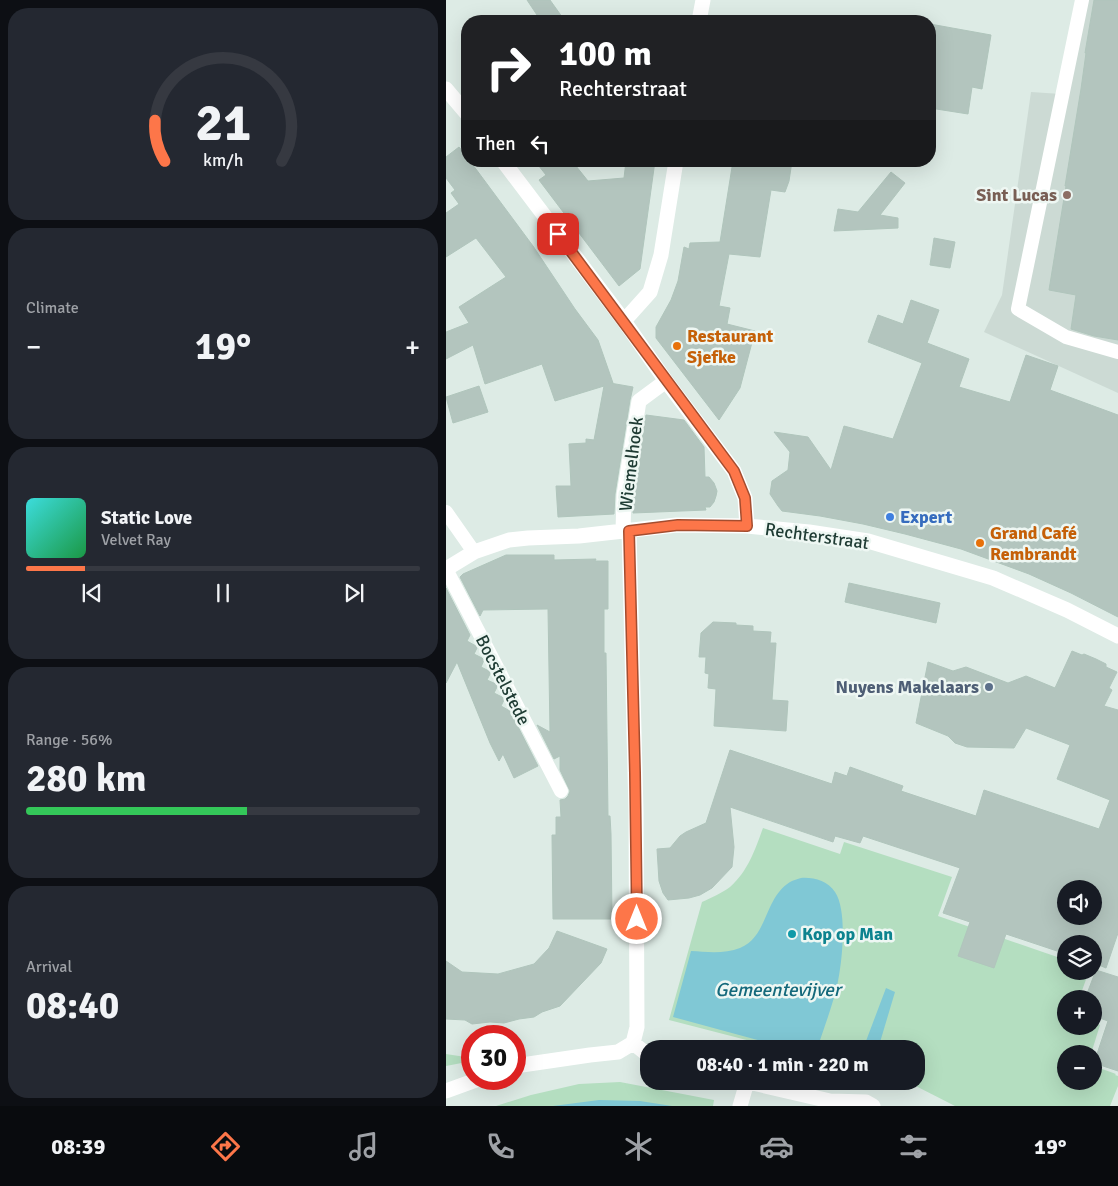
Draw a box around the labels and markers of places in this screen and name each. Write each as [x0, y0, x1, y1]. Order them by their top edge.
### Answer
place label: Sint Lucas [976, 184, 1057, 206]
marker: Sint Lucas [1061, 189, 1073, 201]
pin [537, 213, 579, 255]
place label: Restaurant Sjefke [687, 325, 774, 368]
marker: Restaurant Sjefke [671, 340, 683, 352]
place label: Expert [900, 506, 952, 528]
marker: Expert [884, 511, 896, 523]
place label: Grand Café Rembrandt [990, 522, 1077, 565]
marker: Grand Café Rembrandt [974, 537, 986, 549]
place label: Nuyens Makelaars [836, 676, 979, 698]
marker: Nuyens Makelaars [983, 681, 995, 693]
place label: Kop op Man [802, 923, 893, 945]
marker: Kop op Man [786, 928, 798, 940]

